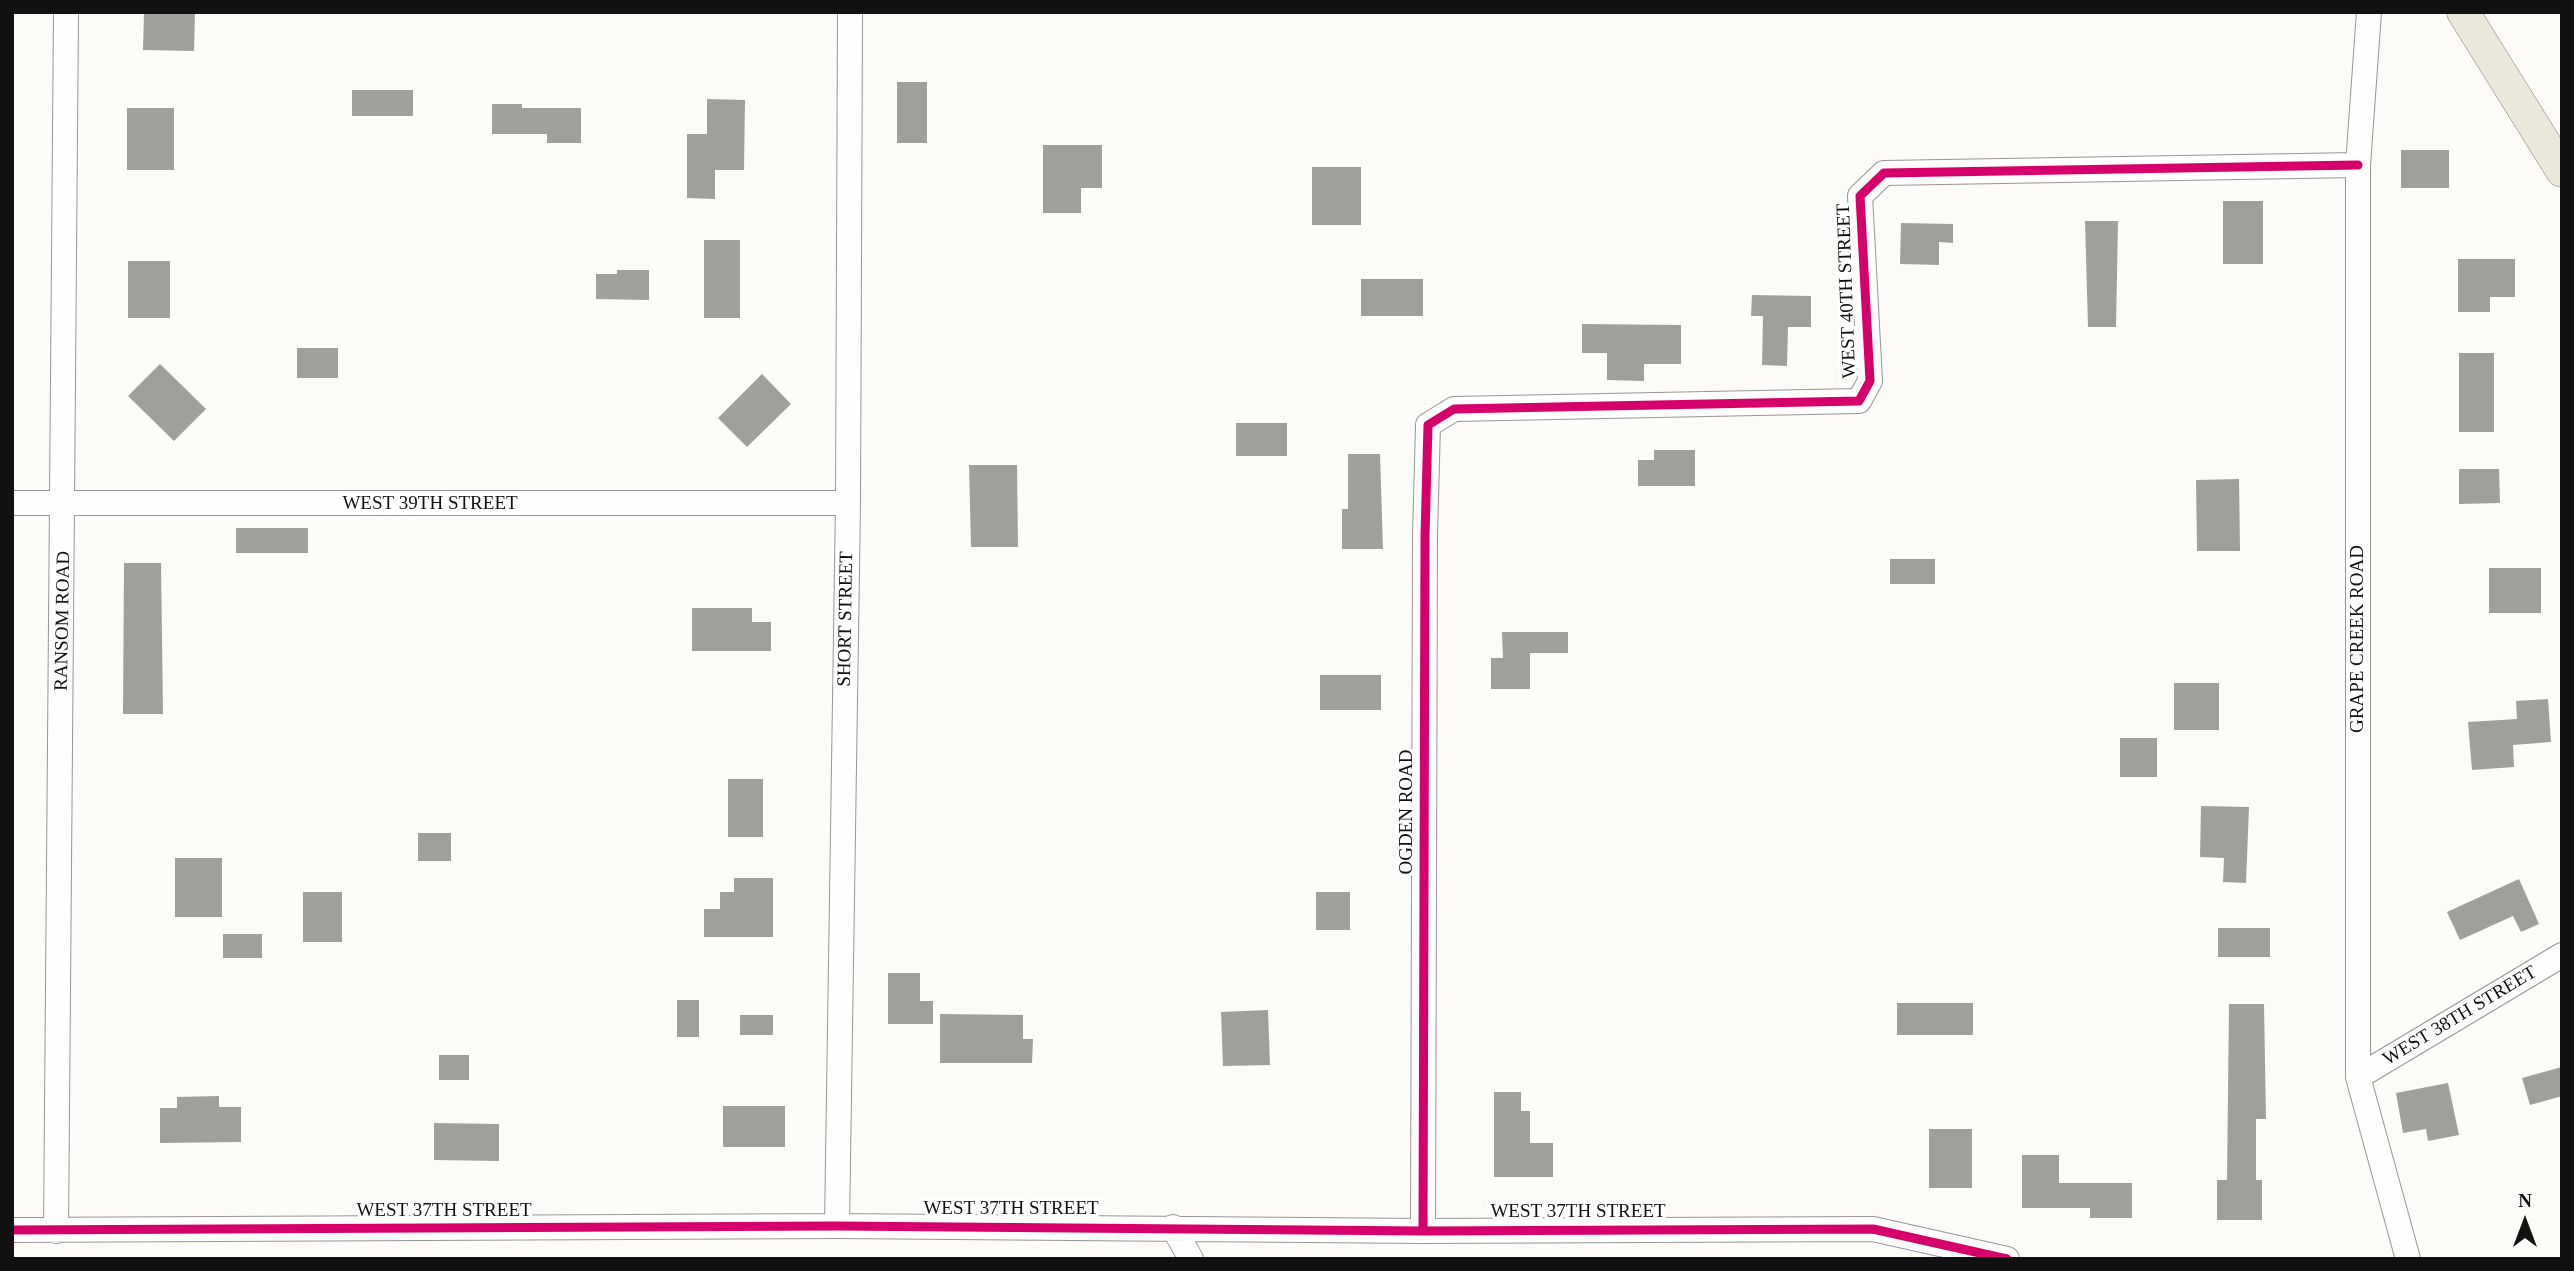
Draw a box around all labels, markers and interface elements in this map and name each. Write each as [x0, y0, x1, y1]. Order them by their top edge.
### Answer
street label: WEST 40TH STREET [1833, 203, 1861, 379]
street label: WEST 39TH STREET [342, 493, 518, 515]
street label: GRAPE CREEK ROAD [2347, 545, 2369, 733]
street label: RANSOM ROAD [50, 551, 76, 691]
street label: SHORT STREET [833, 551, 859, 687]
street label: OGDEN ROAD [1396, 749, 1418, 875]
street label: WEST 38TH STREET [2379, 961, 2541, 1071]
north arrow [2490, 1187, 2560, 1257]
text: N [2518, 1190, 2532, 1211]
street label: WEST 37TH STREET [923, 1198, 1099, 1220]
street label: WEST 37TH STREET [356, 1200, 532, 1222]
street label: WEST 37TH STREET [1490, 1201, 1666, 1223]

